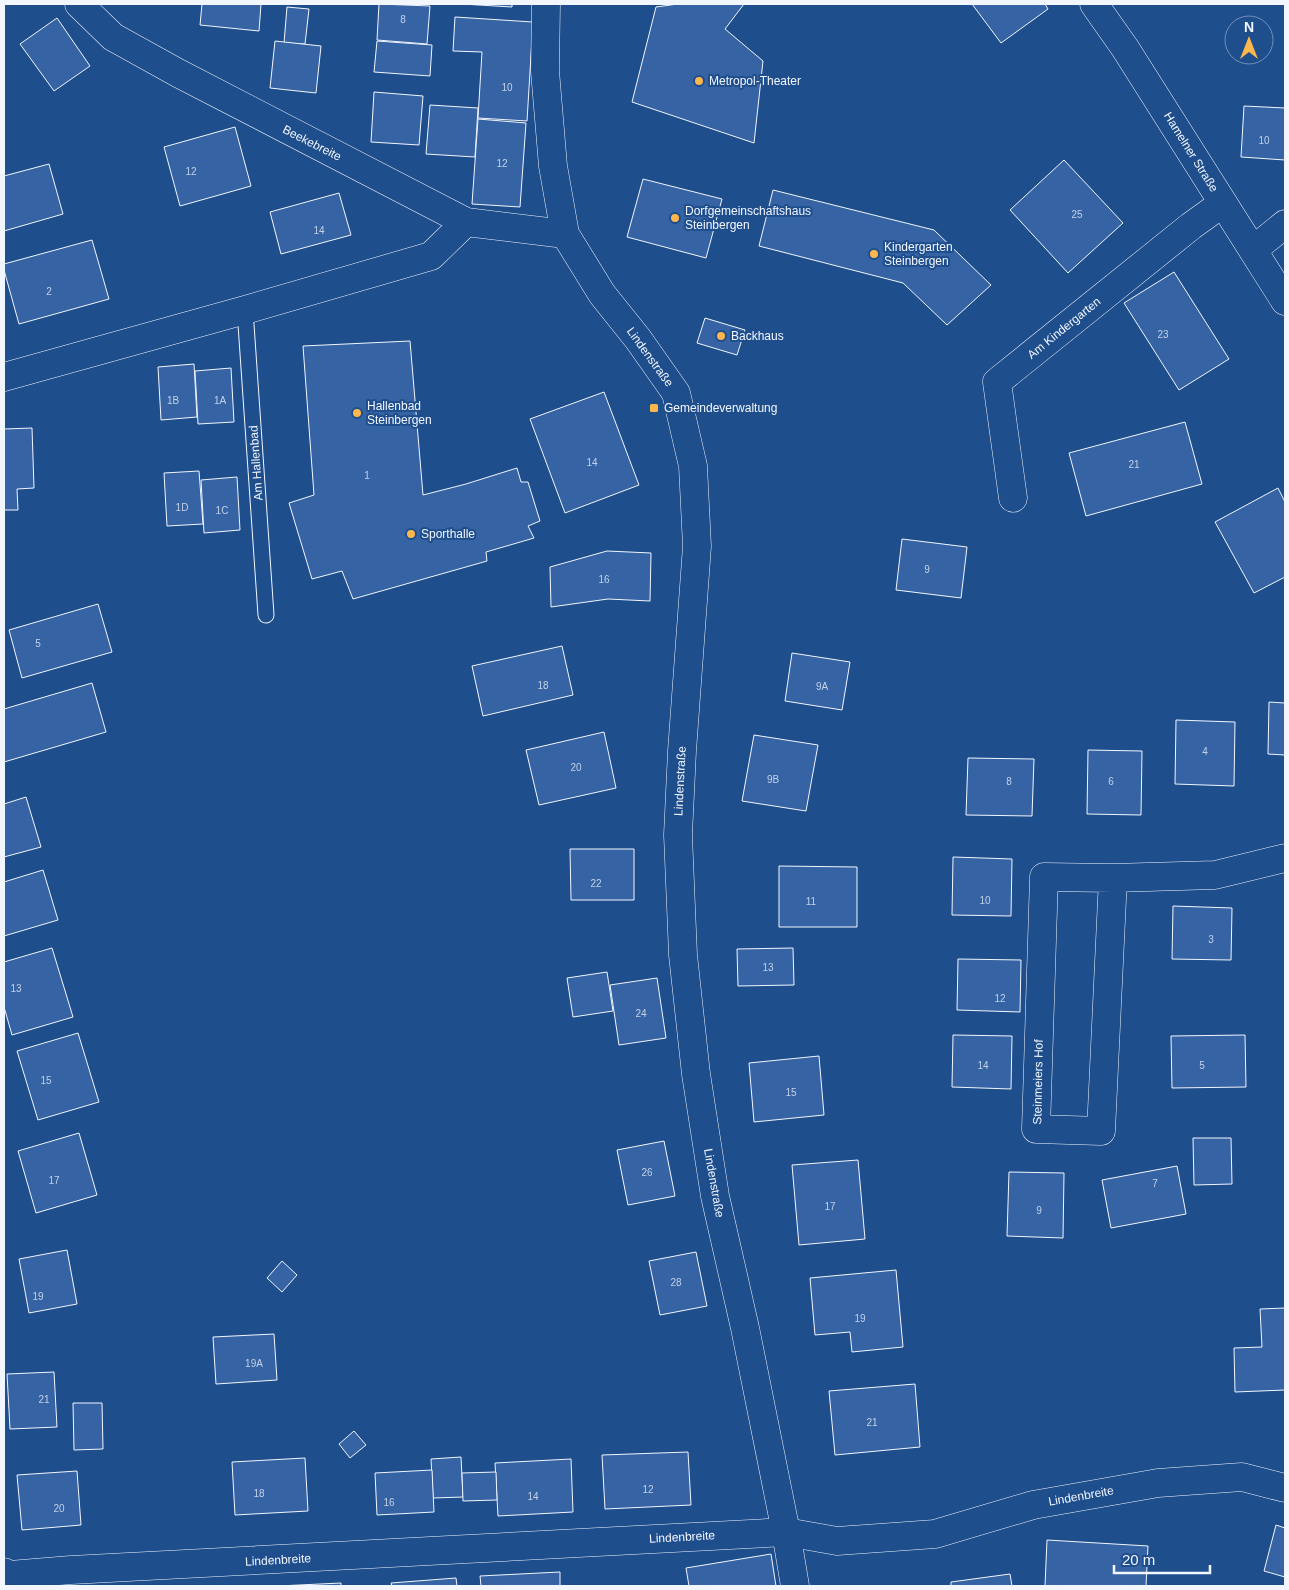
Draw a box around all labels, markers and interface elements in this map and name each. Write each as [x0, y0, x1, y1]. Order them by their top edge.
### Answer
house number: 8 [400, 14, 406, 25]
north arrow [1224, 15, 1274, 65]
text: N [1244, 19, 1254, 35]
place label: Metropol-Theater [709, 74, 801, 88]
marker: Metropol-Theater [693, 75, 705, 87]
house number: 10 [501, 82, 513, 93]
street label: Hamelner Straße [1161, 110, 1221, 195]
street label: Beekebreite [280, 122, 344, 164]
house number: 10 [1258, 135, 1270, 146]
house number: 12 [496, 158, 508, 169]
house number: 12 [185, 166, 197, 177]
place label: Dorfgemeinschaftshaus Steinbergen [685, 204, 811, 232]
house number: 25 [1071, 209, 1083, 220]
marker: Dorfgemeinschaftshaus Steinbergen [669, 212, 681, 224]
house number: 14 [313, 225, 325, 236]
place label: Kindergarten Steinbergen [884, 240, 953, 268]
marker: Kindergarten Steinbergen [868, 248, 880, 260]
house number: 2 [46, 286, 52, 297]
street label: Am Kindergarten [1025, 294, 1103, 362]
street label: Lindenstraße [624, 325, 676, 390]
place label: Backhaus [731, 329, 784, 343]
house number: 23 [1157, 329, 1169, 340]
marker: Backhaus [715, 330, 727, 342]
house number: 1B [167, 395, 179, 406]
house number: 1A [214, 395, 226, 406]
place label: Hallenbad Steinbergen [367, 399, 432, 427]
place label: Gemeindeverwaltung [664, 401, 777, 415]
marker: Gemeindeverwaltung [648, 402, 660, 414]
marker: Hallenbad Steinbergen [351, 407, 363, 419]
street label: Am Hallenbad [246, 425, 266, 501]
house number: 14 [586, 457, 598, 468]
house number: 21 [1128, 459, 1140, 470]
house number: 1 [364, 470, 370, 481]
house number: 1D [176, 502, 188, 513]
house number: 1C [216, 505, 228, 516]
place label: Sporthalle [421, 527, 475, 541]
marker: Sporthalle [405, 528, 417, 540]
house number: 9 [924, 564, 930, 575]
house number: 16 [598, 574, 610, 585]
house number: 5 [35, 638, 41, 649]
house number: 18 [537, 680, 549, 691]
house number: 9A [816, 681, 828, 692]
street label: Lindenstraße [671, 745, 689, 816]
house number: 4 [1202, 746, 1208, 757]
house number: 20 [570, 762, 582, 773]
house number: 9B [767, 774, 779, 785]
house number: 8 [1006, 776, 1012, 787]
house number: 6 [1108, 776, 1114, 787]
house number: 22 [590, 878, 602, 889]
house number: 10 [979, 895, 991, 906]
house number: 11 [806, 896, 817, 907]
house number: 3 [1208, 934, 1214, 945]
house number: 13 [762, 962, 774, 973]
house number: 13 [10, 983, 22, 994]
house number: 12 [994, 993, 1006, 1004]
house number: 24 [635, 1008, 647, 1019]
street label: Steinmeiers Hof [1030, 1039, 1046, 1125]
house number: 14 [977, 1060, 989, 1071]
house number: 5 [1199, 1060, 1205, 1071]
house number: 15 [40, 1075, 52, 1086]
house number: 15 [785, 1087, 797, 1098]
street label: Lindenstraße [701, 1147, 727, 1219]
house number: 26 [641, 1167, 653, 1178]
house number: 17 [48, 1175, 60, 1186]
house number: 7 [1152, 1178, 1158, 1189]
house number: 17 [824, 1201, 836, 1212]
house number: 9 [1036, 1205, 1042, 1216]
house number: 28 [670, 1277, 682, 1288]
house number: 19 [32, 1291, 44, 1302]
house number: 19 [854, 1313, 866, 1324]
house number: 19A [245, 1358, 263, 1369]
house number: 21 [38, 1394, 50, 1405]
house number: 21 [866, 1417, 878, 1428]
street label: Lindenbreite [1047, 1483, 1115, 1509]
house number: 12 [642, 1484, 654, 1495]
house number: 18 [253, 1488, 265, 1499]
house number: 14 [527, 1491, 539, 1502]
house number: 16 [383, 1497, 395, 1508]
house number: 20 [53, 1503, 65, 1514]
street label: Lindenbreite [649, 1528, 716, 1546]
scale bar [1114, 1542, 1210, 1574]
street label: Lindenbreite [245, 1551, 312, 1569]
text: 20 m [1122, 1551, 1155, 1568]

